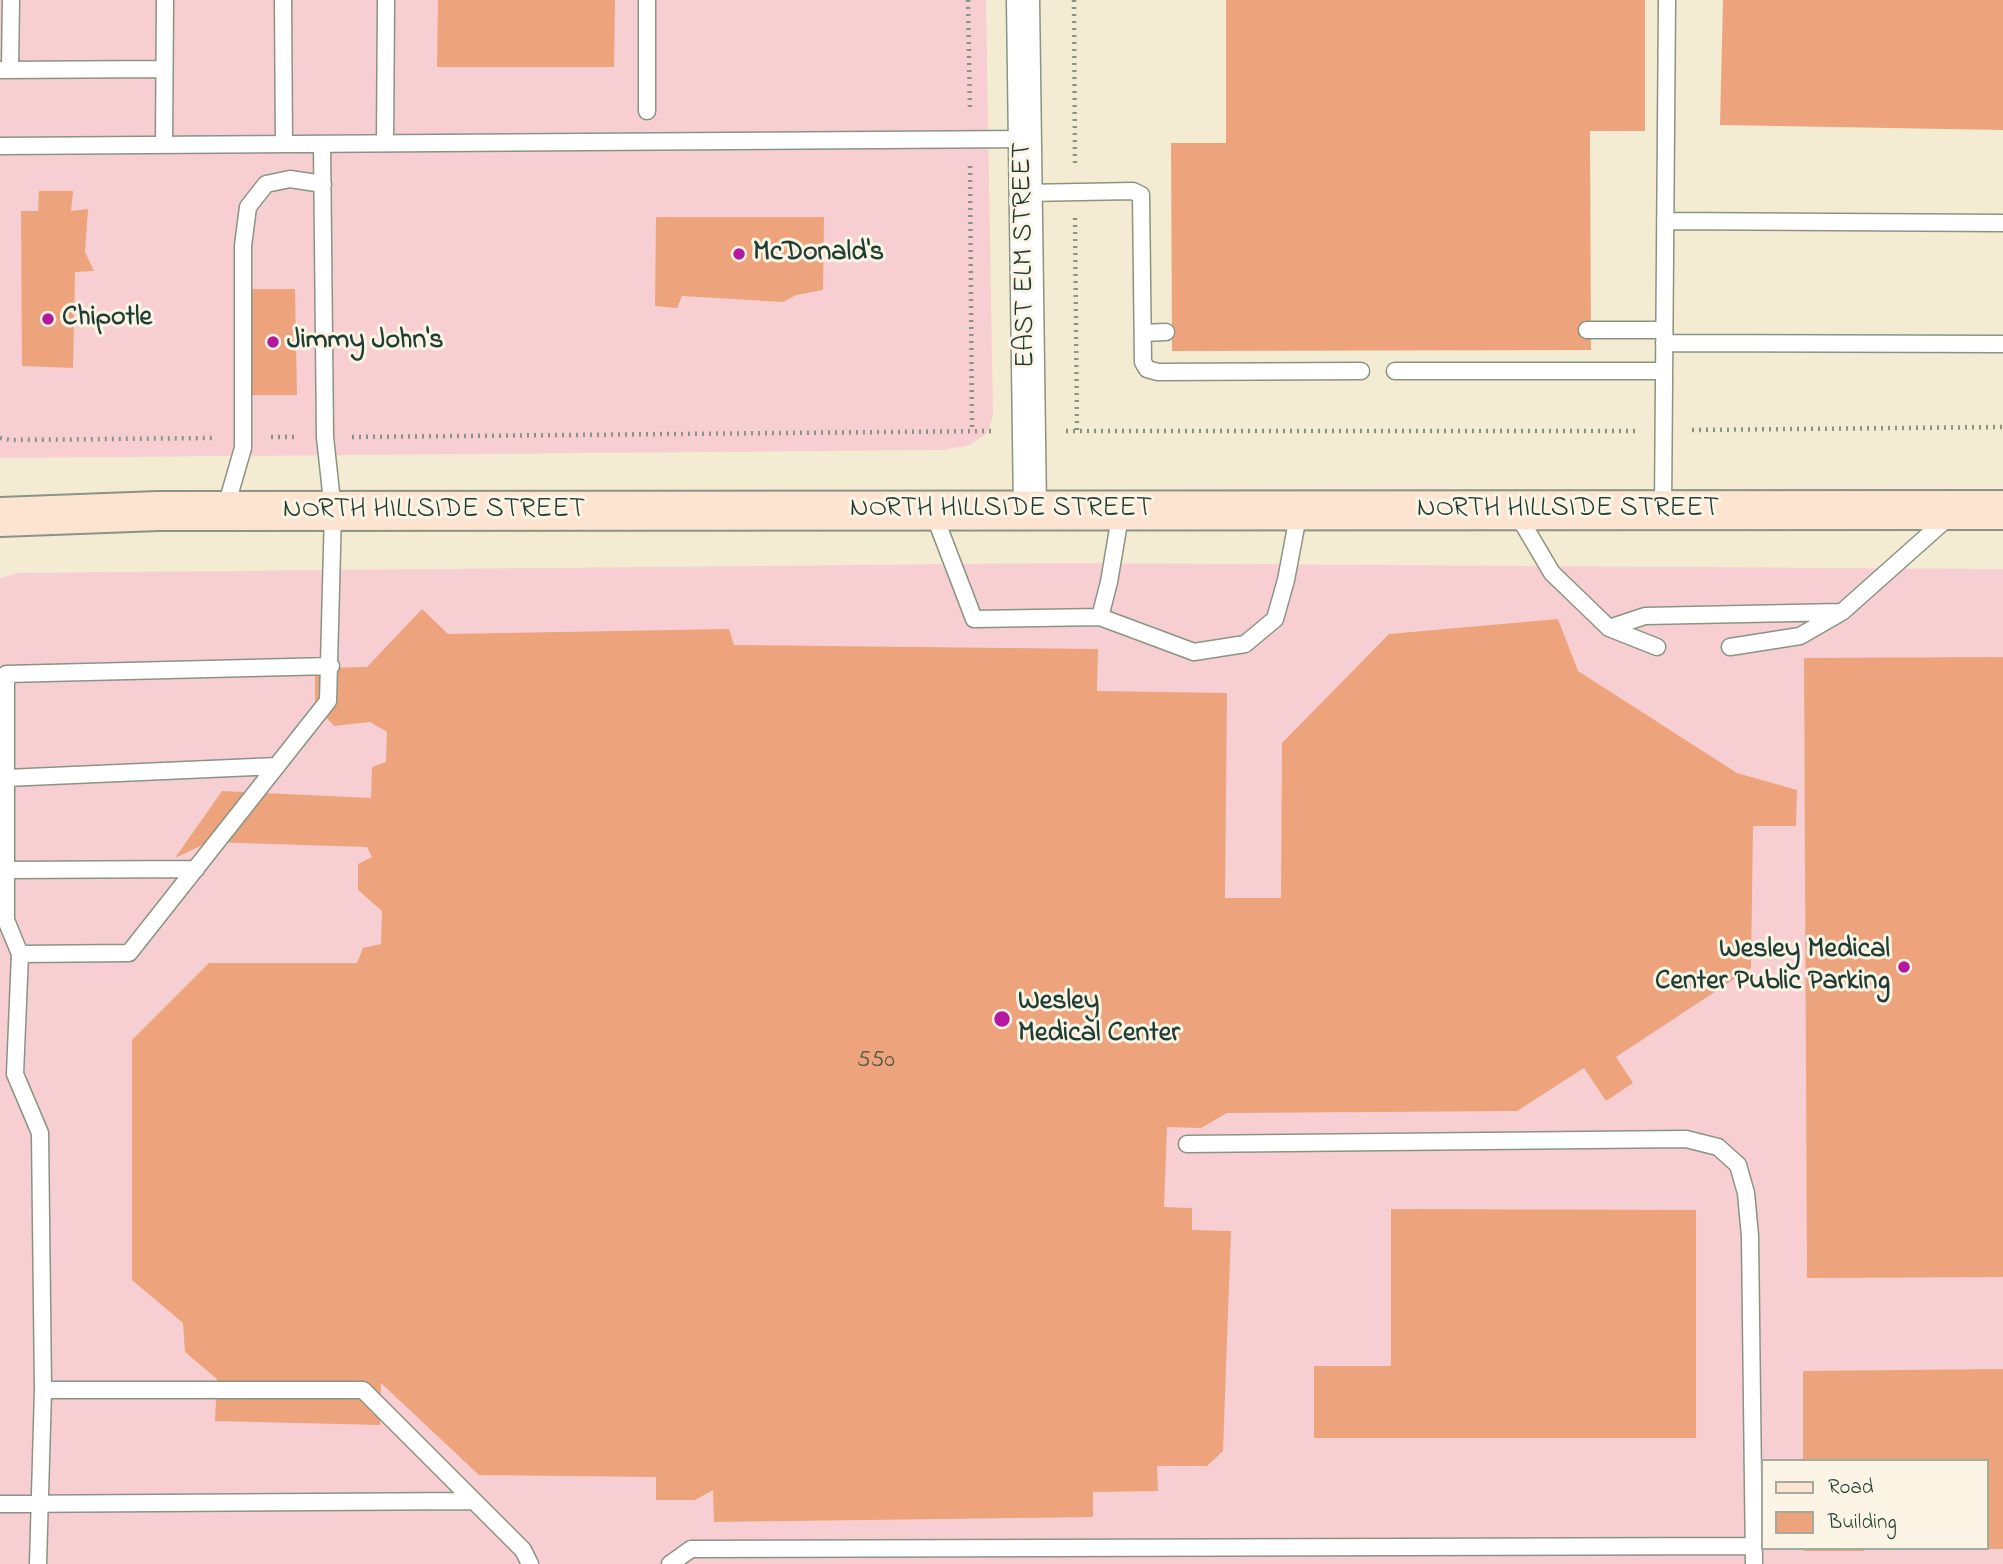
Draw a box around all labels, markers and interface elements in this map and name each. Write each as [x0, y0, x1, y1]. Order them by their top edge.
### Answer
street label: EAST ELM STREET [1007, 142, 1045, 368]
place label: McDonald's [753, 237, 884, 271]
marker: McDonald's [731, 246, 747, 262]
place label: Chipotle [62, 302, 152, 336]
marker: Chipotle [40, 311, 56, 327]
place label: Jimmy John's [287, 325, 443, 359]
marker: Jimmy John's [265, 334, 281, 350]
street label: NORTH HILLSIDE STREET [850, 493, 1152, 527]
street label: NORTH HILLSIDE STREET [1417, 493, 1719, 527]
street label: NORTH HILLSIDE STREET [283, 494, 585, 528]
place label: Wesley Medical Center Public Parking [1655, 934, 1890, 1000]
marker: Wesley Medical Center Public Parking [1896, 959, 1912, 975]
place label: Wesley Medical Center [1018, 986, 1180, 1052]
marker: Wesley Medical Center [992, 1009, 1012, 1029]
house number: 550 [857, 1048, 895, 1076]
legend [1762, 1459, 1989, 1550]
text: Road [1828, 1473, 1874, 1503]
text: Building [1828, 1508, 1897, 1538]

